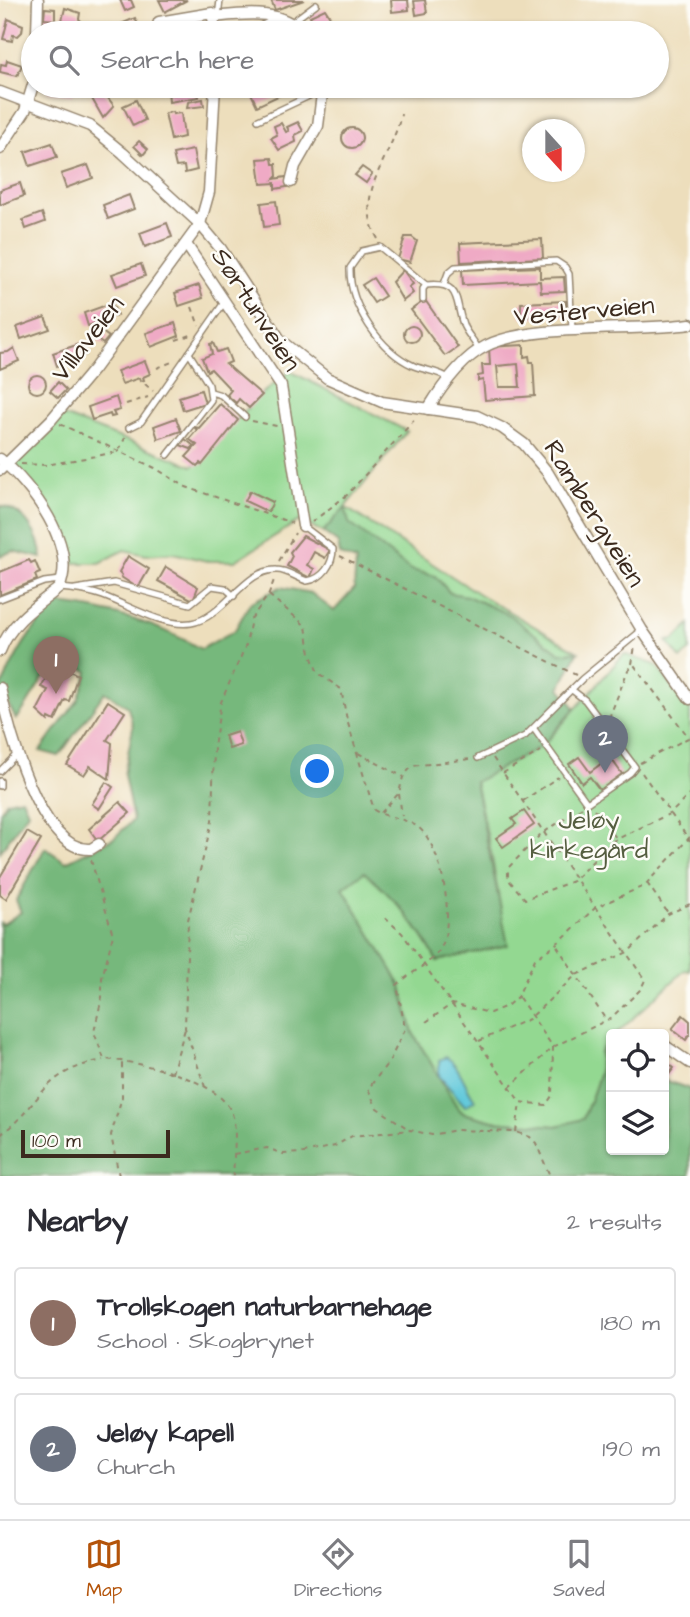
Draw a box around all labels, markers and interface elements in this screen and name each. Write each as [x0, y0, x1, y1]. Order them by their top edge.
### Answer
search box [21, 21, 669, 98]
icon: search [45, 41, 83, 79]
text: Search here [101, 42, 254, 78]
north arrow [522, 119, 585, 182]
street label: Sørtunveien [203, 241, 310, 378]
street label: Vesterveien [512, 287, 656, 335]
street label: Villaveien [43, 288, 133, 389]
street label: Rambergveien [533, 433, 654, 595]
pin: 1 [33, 636, 79, 694]
pin: 2 [582, 715, 628, 773]
your location [300, 754, 334, 788]
park label: Jeløy kirkegård [530, 802, 648, 870]
map controls [606, 1029, 669, 1155]
button: locate [606, 1029, 669, 1092]
button: layers [606, 1092, 669, 1155]
scale bar [21, 1127, 170, 1159]
text: 100 m [32, 1128, 81, 1155]
text: Nearby [28, 1201, 128, 1243]
text: 2 results [567, 1206, 662, 1238]
text: Trollskogen naturbarnehage [97, 1289, 432, 1325]
text: 1 [52, 1307, 54, 1339]
text: 180 m [601, 1307, 660, 1339]
text: School · Skogbrynet [97, 1325, 314, 1357]
text: Jeløy kapell [97, 1415, 234, 1451]
text: 2 [46, 1433, 60, 1465]
text: 190 m [602, 1433, 660, 1465]
text: Church [97, 1451, 175, 1483]
tab: Map [85, 1535, 123, 1604]
tab: Directions [294, 1535, 382, 1604]
tab: Saved [553, 1535, 605, 1604]

